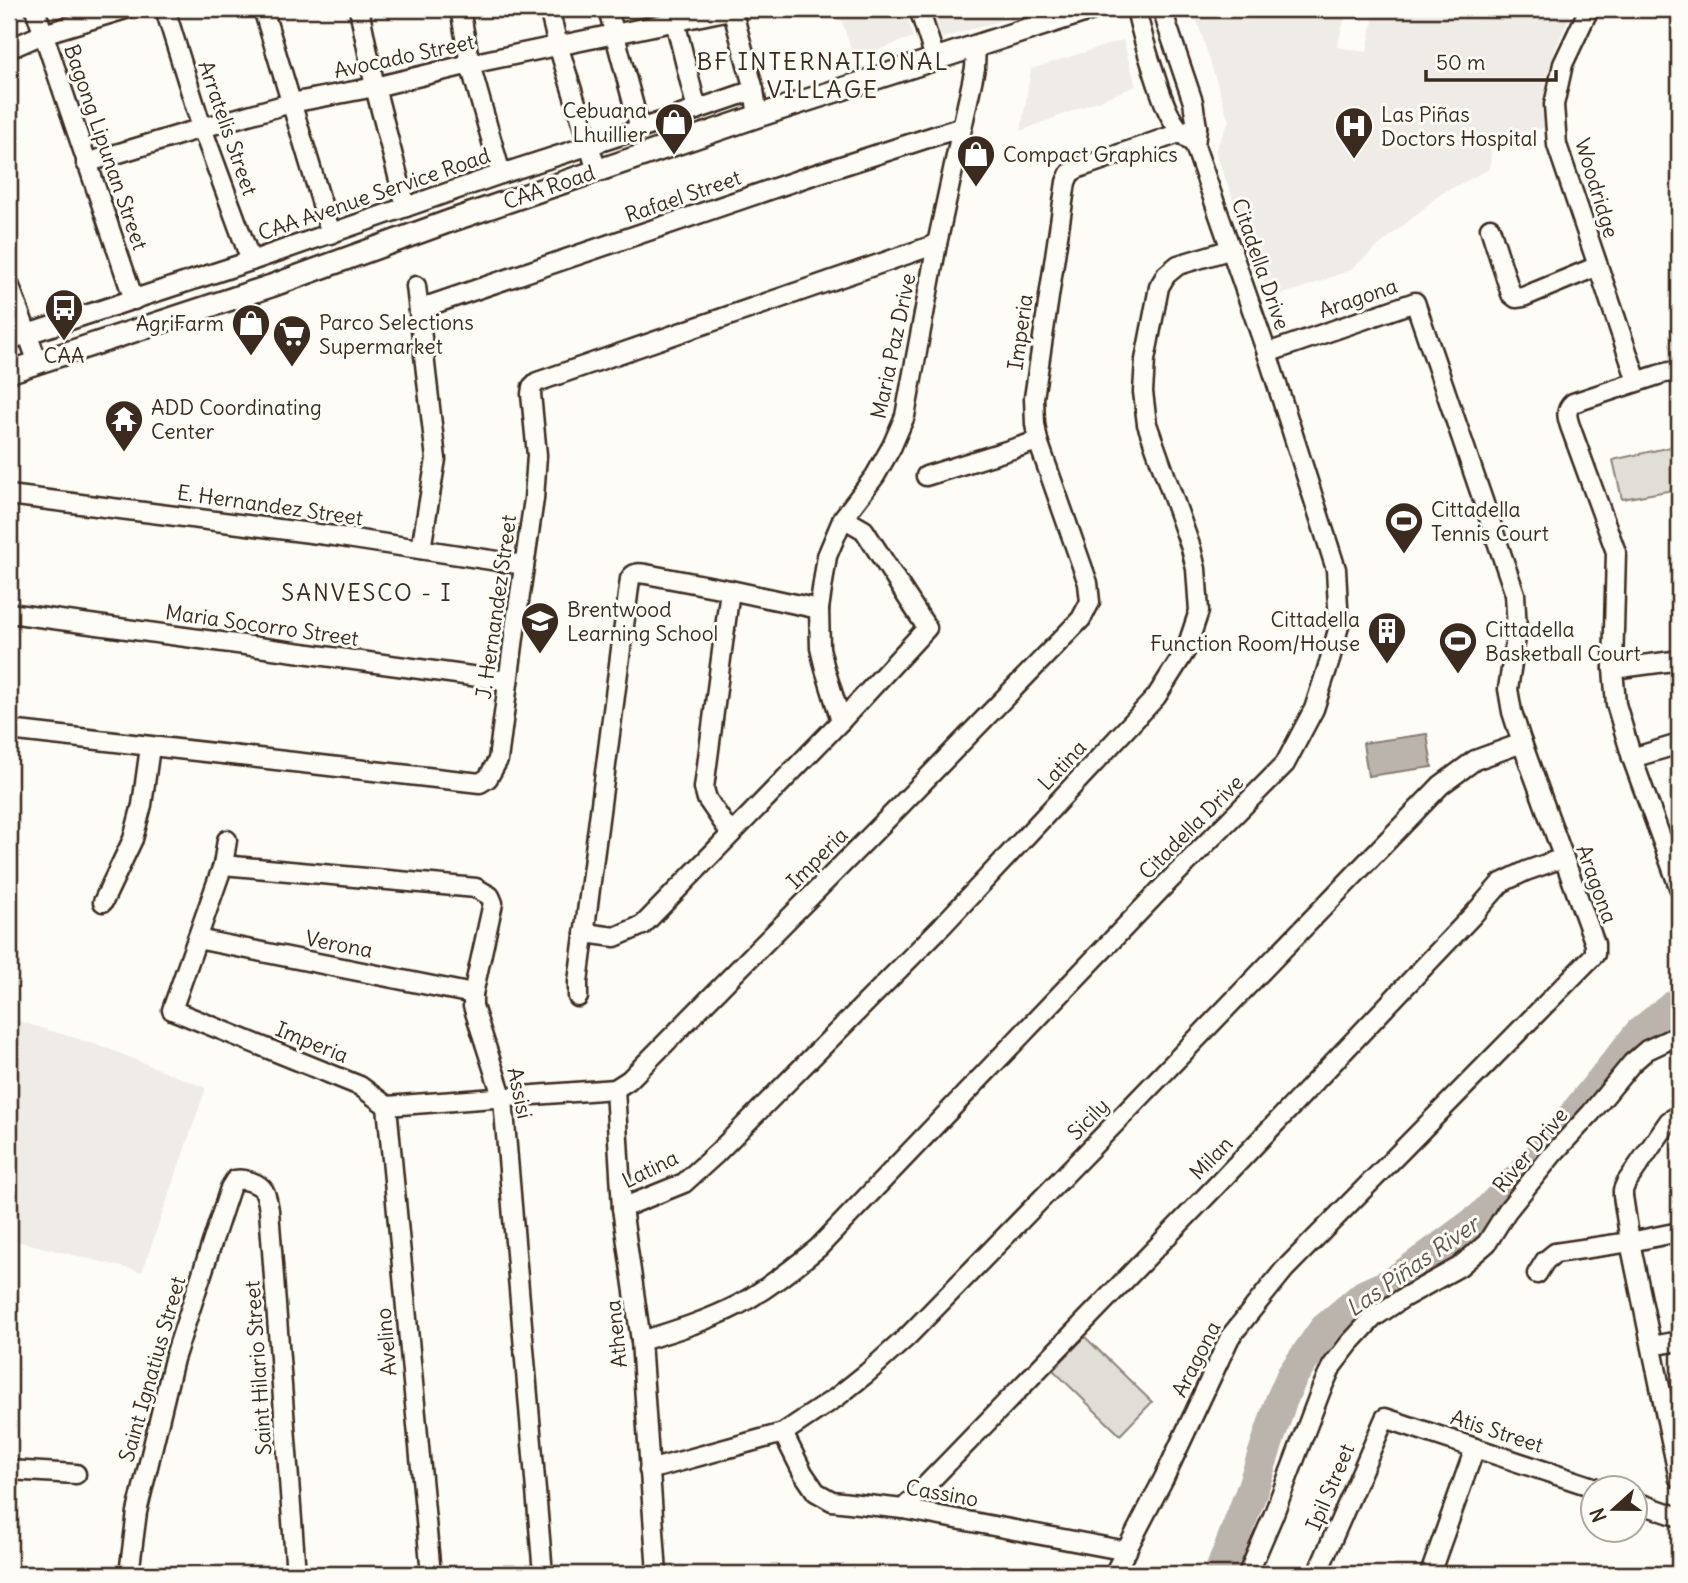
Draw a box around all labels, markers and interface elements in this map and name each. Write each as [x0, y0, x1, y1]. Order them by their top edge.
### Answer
street label: Avocado Street [331, 28, 477, 84]
scale bar [1426, 38, 1555, 82]
street label: Bagong Lipunan Street [58, 41, 154, 253]
district label: BF INTERNATIONAL VILLAGE [696, 46, 950, 104]
text: 50 m [1436, 49, 1485, 76]
street label: Arratelis Street [192, 57, 264, 199]
place label: Cebuana Lhuillier [562, 97, 647, 148]
shop icon: Cebuana Lhuillier [653, 101, 695, 156]
place label: Las Piñas Doctors Hospital [1381, 101, 1537, 152]
hospital icon: Las Piñas Doctors Hospital [1333, 105, 1375, 160]
shop icon: Compact Graphics [955, 133, 997, 188]
street label: Woodridge [1569, 135, 1625, 241]
place label: Compact Graphics [1003, 141, 1178, 168]
street label: CAA Avenue Service Road [254, 142, 494, 246]
street label: CAA Road [500, 159, 598, 215]
street label: Rafael Street [622, 164, 744, 228]
street label: Citadella Drive [1226, 195, 1296, 333]
street label: Maria Paz Drive [864, 271, 922, 421]
street label: Aragona [1315, 272, 1401, 324]
bus stop icon: CAA [43, 287, 85, 342]
street label: Imperia [1001, 292, 1039, 372]
shop icon: AgriFarm [230, 302, 272, 357]
place label: Parco Selections Supermarket [319, 309, 474, 360]
place label: AgriFarm [136, 310, 224, 337]
supermarket icon: Parco Selections Supermarket [271, 313, 313, 368]
place label: CAA [44, 342, 84, 369]
place label: ADD Coordinating Center [151, 394, 322, 445]
temple icon: ADD Coordinating Center [103, 398, 145, 453]
street label: E. Hernandez Street [175, 479, 365, 531]
place label: Cittadella Tennis Court [1431, 496, 1549, 547]
sports icon: Cittadella Tennis Court [1383, 500, 1425, 555]
street label: J. Hernandez Street [470, 513, 522, 701]
district label: SANVESCO - I [281, 578, 453, 607]
place label: Brentwood Learning School [567, 596, 718, 647]
street label: Maria Socorro Street [164, 598, 360, 652]
school or university icon: Brentwood Learning School [519, 600, 561, 655]
place label: Cittadella Function Room/House [1150, 606, 1360, 657]
building icon: Cittadella Function Room/House [1366, 610, 1408, 665]
place label: Cittadella Basketball Court [1485, 616, 1641, 667]
sports icon: Cittadella Basketball Court [1437, 620, 1479, 675]
street label: Latina [1032, 734, 1092, 796]
street label: Citadella Drive [1133, 769, 1249, 885]
street label: Imperia [781, 822, 853, 894]
street label: Aragona [1570, 841, 1624, 927]
street label: Verona [303, 924, 375, 964]
street label: Imperia [272, 1015, 352, 1069]
street label: Assisi [501, 1065, 539, 1121]
street label: Sicily [1061, 1092, 1115, 1146]
street label: River Drive [1487, 1102, 1573, 1198]
street label: Milan [1184, 1130, 1238, 1186]
street label: Latina [617, 1144, 683, 1194]
water label: Las Piñas River [1340, 1208, 1486, 1322]
street label: Saint Ignatius Street [113, 1273, 191, 1465]
street label: Saint Hilario Street [238, 1280, 278, 1456]
street label: Athena [599, 1299, 633, 1369]
street label: Avelino [370, 1307, 402, 1377]
street label: Aragona [1165, 1317, 1227, 1401]
street label: Atis Street [1447, 1403, 1547, 1459]
street label: Ipil Street [1300, 1440, 1360, 1534]
street label: Cassino [904, 1473, 980, 1513]
north arrow [1580, 1474, 1650, 1544]
text: N [1585, 1505, 1612, 1526]

